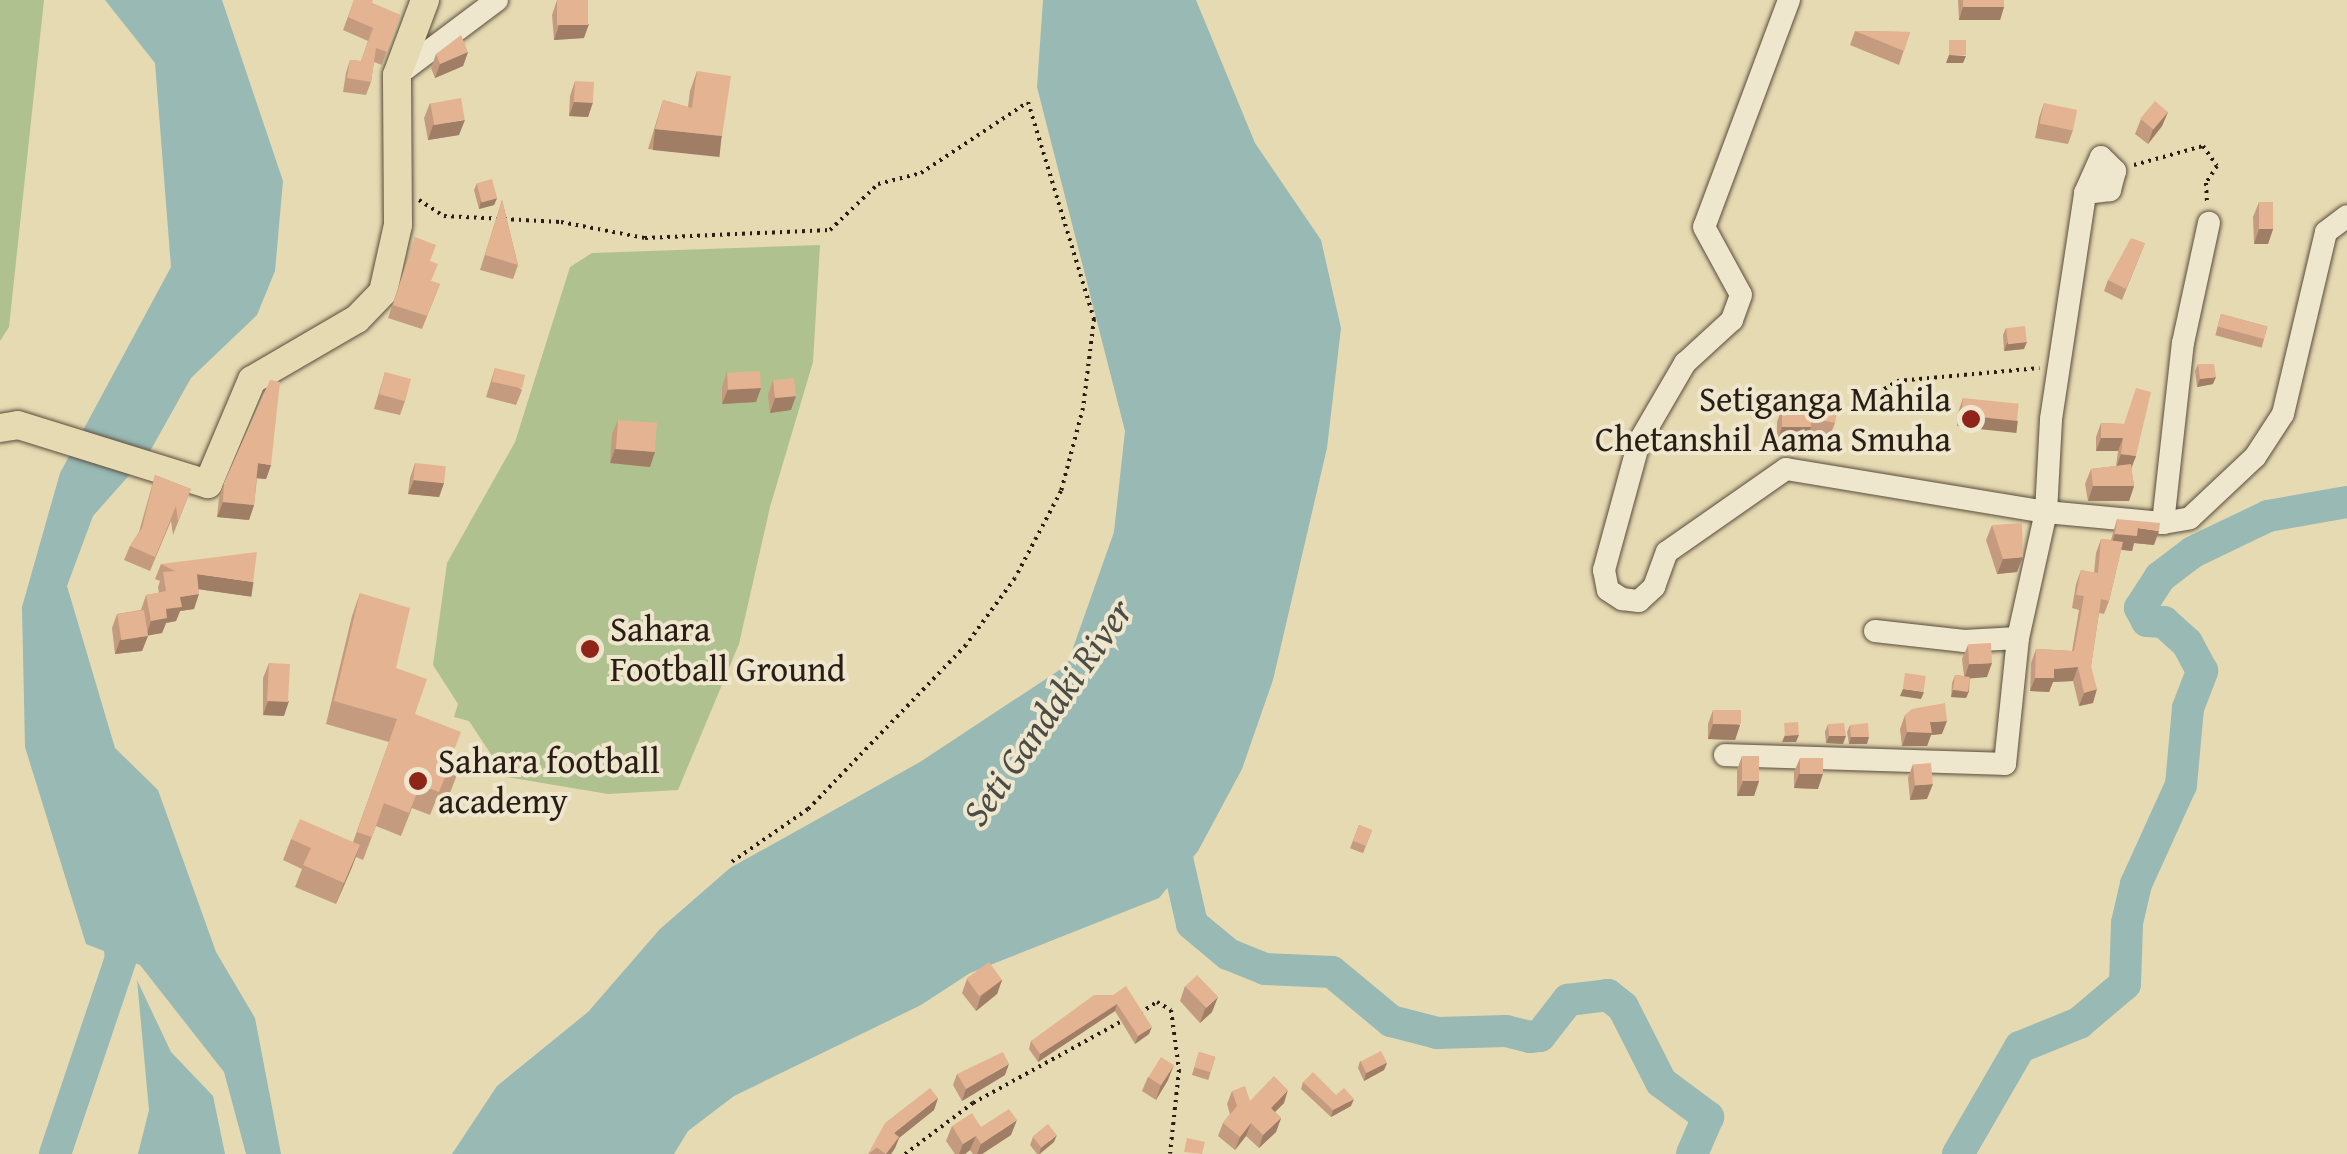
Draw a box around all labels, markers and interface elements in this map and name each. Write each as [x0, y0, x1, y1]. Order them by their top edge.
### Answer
place label: Setiganga Mahila Chetanshil Aama Smuha [1595, 378, 1951, 460]
marker: Setiganga Mahila Chetanshil Aama Smuha [1960, 408, 1982, 430]
water label: Seti Gandaki River [952, 590, 1142, 834]
place label: Sahara Football Ground [610, 608, 845, 690]
marker: Sahara Football Ground [579, 638, 601, 660]
place label: Sahara football academy [438, 740, 660, 822]
marker: Sahara football academy [407, 770, 429, 792]

